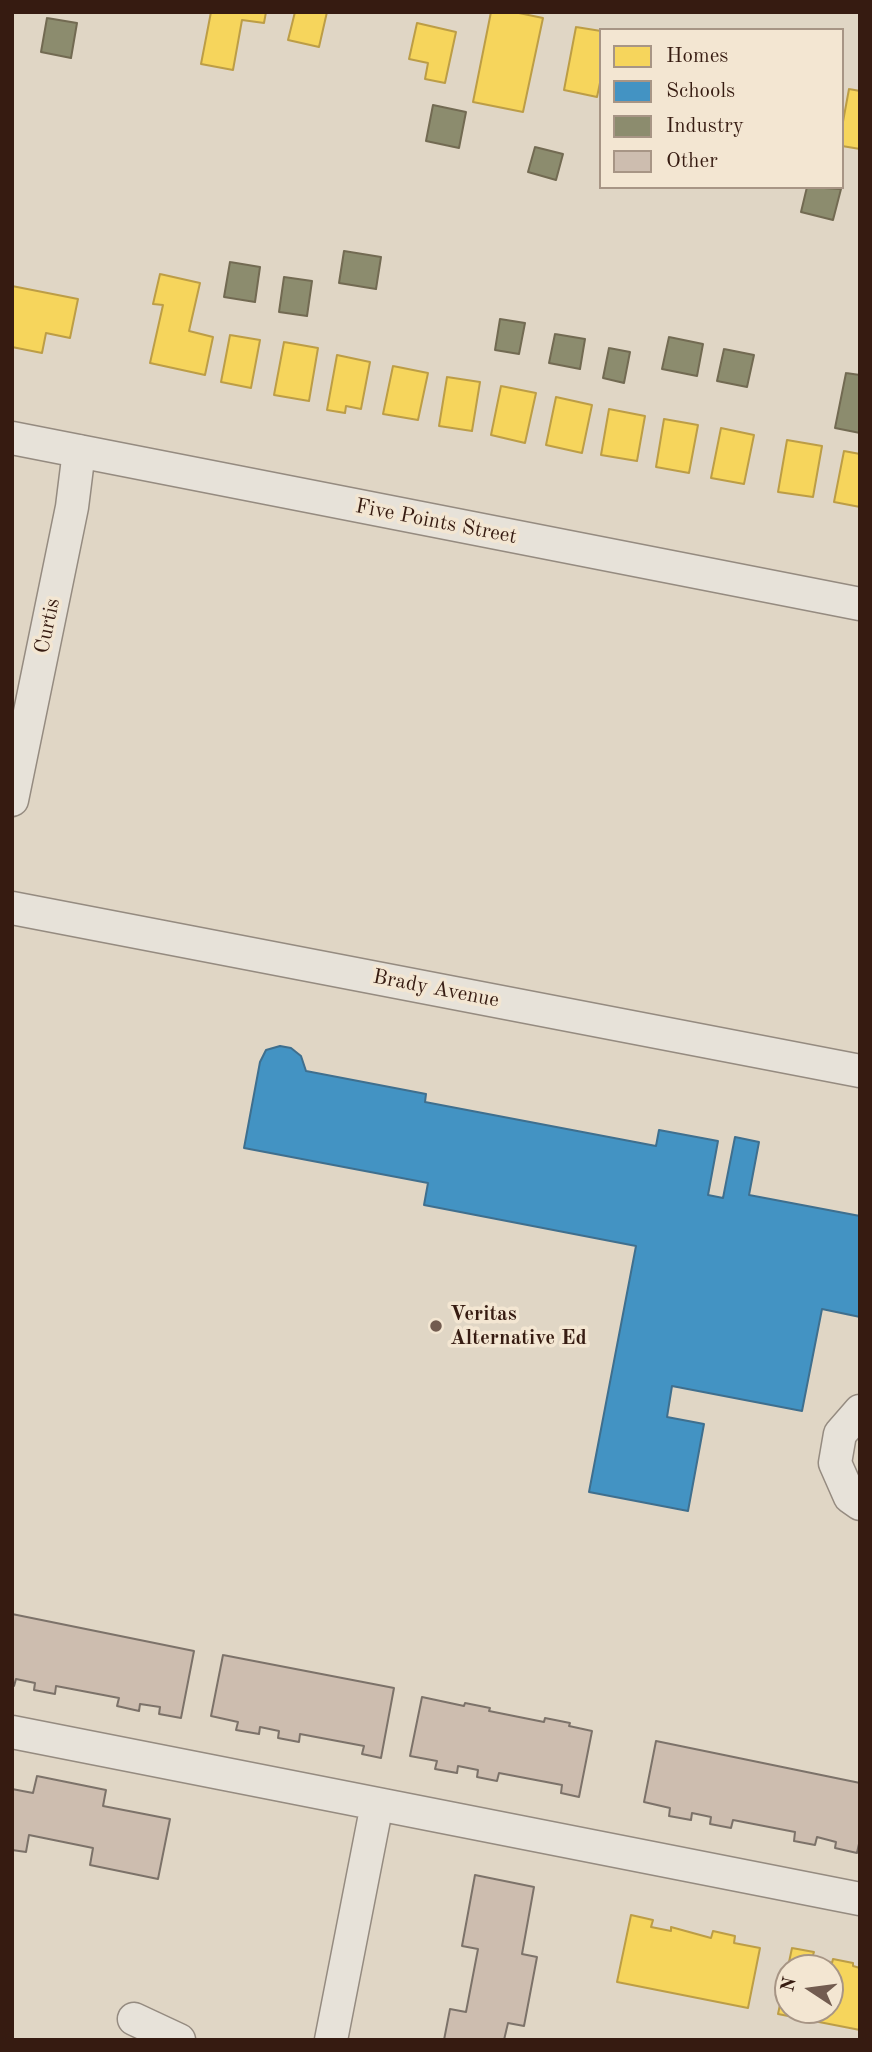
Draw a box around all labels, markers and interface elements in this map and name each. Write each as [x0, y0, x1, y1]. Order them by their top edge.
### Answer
legend [599, 28, 844, 189]
text: Homes [666, 46, 728, 67]
text: Schools [666, 81, 735, 102]
text: Industry [666, 116, 744, 137]
text: Other [666, 151, 718, 172]
street label: Five Points Street [353, 494, 519, 550]
street label: Curtis [30, 596, 66, 656]
street label: Brady Avenue [371, 964, 501, 1014]
place label: Veritas Alternative Ed [450, 1301, 587, 1351]
marker: Veritas Alternative Ed [428, 1318, 444, 1334]
north arrow [774, 1954, 844, 2024]
text: N [779, 1975, 801, 1994]

